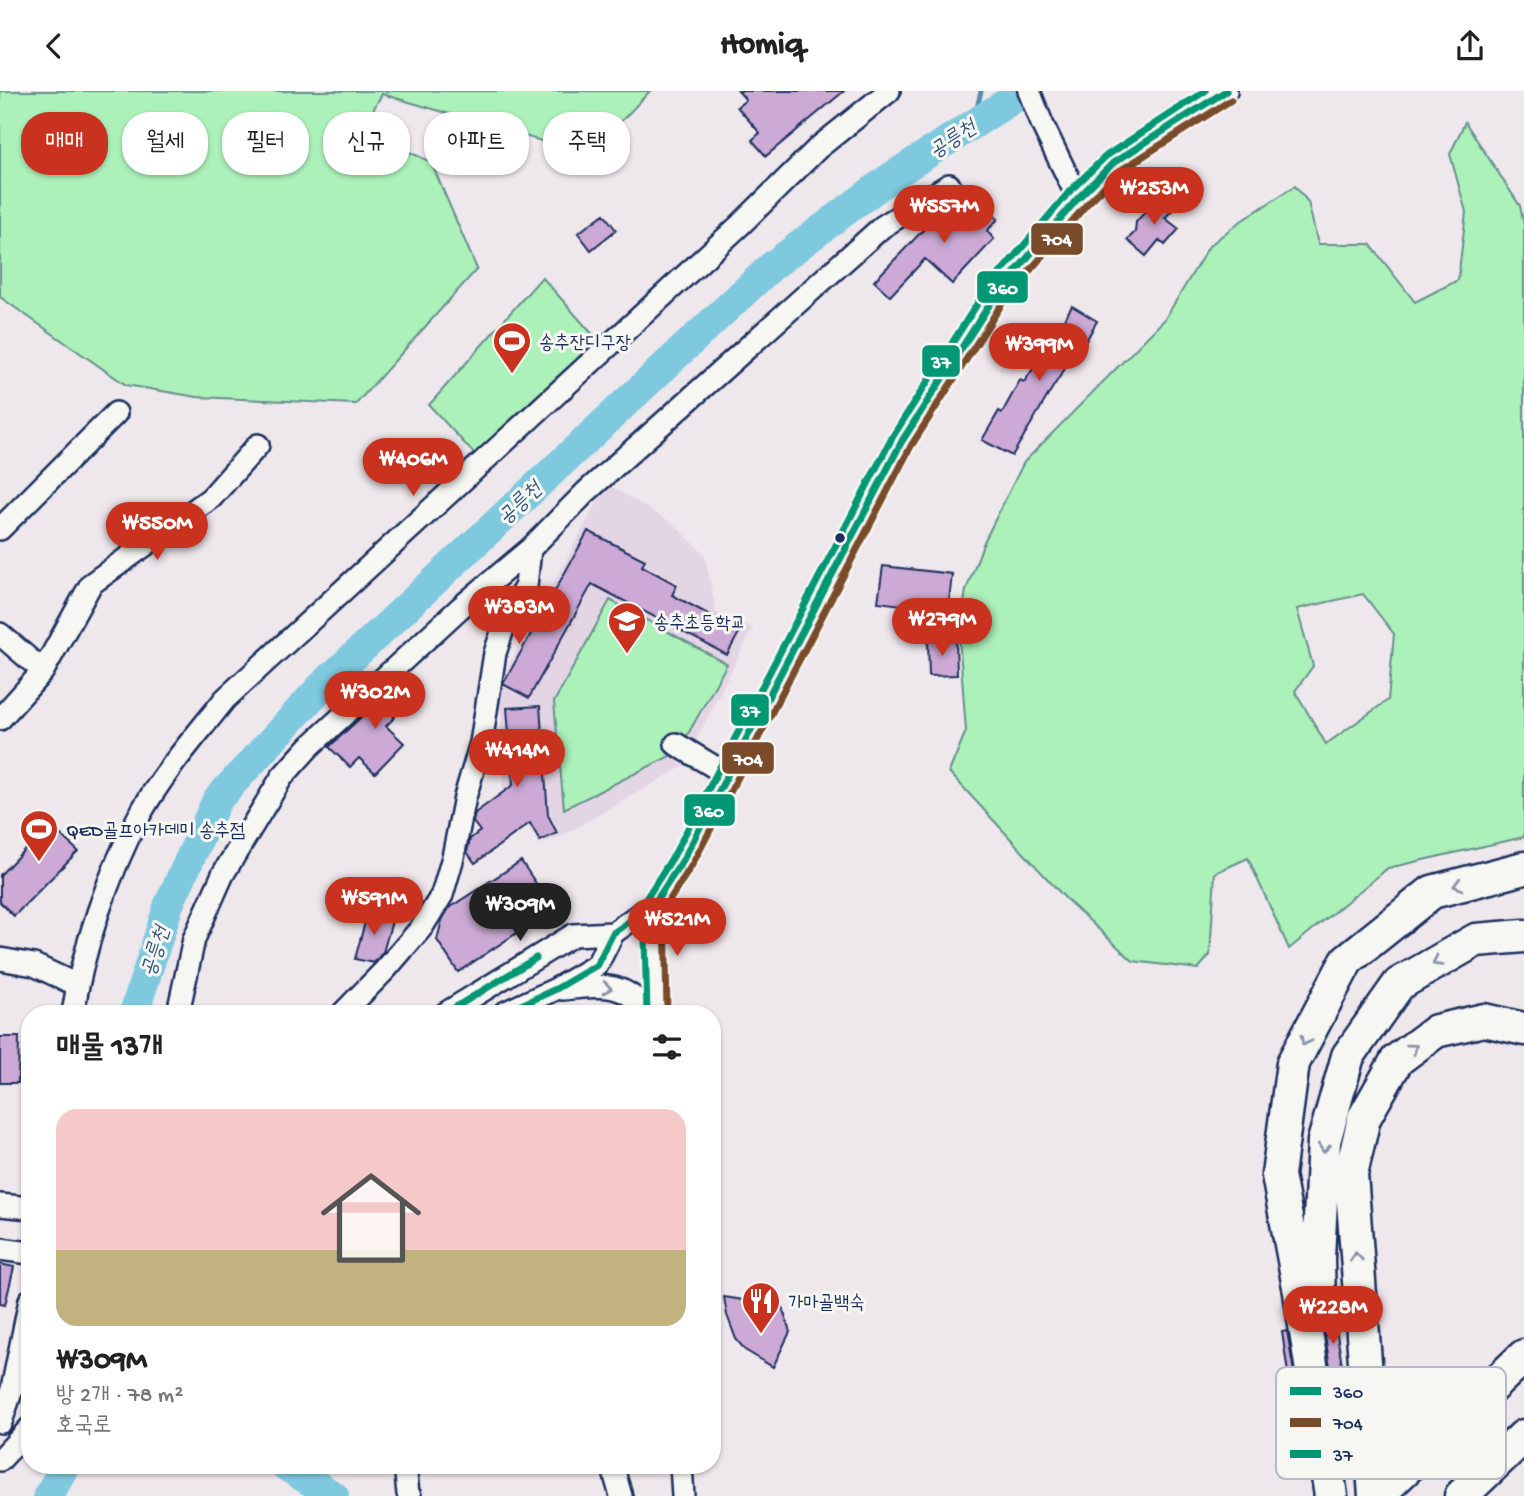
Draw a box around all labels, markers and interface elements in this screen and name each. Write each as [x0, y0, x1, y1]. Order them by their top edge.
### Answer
icon: back [35, 27, 73, 65]
text: Homiq [720, 27, 804, 65]
icon: share [1451, 27, 1489, 65]
chip: 매매 [21, 112, 108, 175]
chip: 월세 [122, 112, 208, 175]
chip: 필터 [222, 112, 309, 175]
chip: 신규 [323, 112, 410, 175]
chip: 아파트 [424, 112, 529, 175]
chip: 주택 [543, 112, 630, 175]
water label: 공릉천 [926, 116, 984, 165]
pin: ₩253M [1105, 167, 1203, 227]
text: ₩253M [1120, 176, 1188, 203]
pin: ₩557M [895, 185, 993, 245]
text: ₩557M [909, 194, 979, 221]
line badge: 704 [1030, 222, 1084, 256]
text: 704 [1041, 230, 1073, 253]
line badge: 360 [976, 270, 1029, 304]
text: 360 [987, 279, 1018, 302]
sports icon: 송추잔디구장 [491, 320, 533, 375]
pin: ₩399M [990, 323, 1088, 383]
text: ₩399M [1005, 332, 1073, 359]
place label: 송추잔디구장 [539, 333, 631, 356]
line badge: 37 [921, 344, 961, 378]
text: 37 [930, 353, 952, 376]
pin: ₩406M [364, 439, 462, 498]
text: ₩406M [379, 447, 447, 474]
water label: 공릉천 [494, 477, 550, 531]
pin: ₩550M [108, 503, 206, 562]
text: ₩550M [122, 511, 192, 538]
unlabelled marker [833, 531, 847, 545]
pin: ₩383M [470, 587, 568, 646]
text: ₩383M [484, 595, 554, 622]
pin: ₩279M [893, 599, 991, 658]
school or university icon: 송추초등학교 [606, 600, 648, 655]
text: ₩279M [908, 607, 976, 634]
place label: 송추초등학교 [654, 613, 746, 636]
pin: ₩302M [326, 671, 424, 731]
text: ₩302M [340, 680, 410, 707]
line badge: 37 [730, 693, 770, 727]
text: 37 [739, 702, 761, 725]
pin: ₩414M [468, 729, 566, 789]
text: ₩414M [485, 738, 549, 765]
line badge: 704 [721, 741, 775, 775]
text: 704 [732, 750, 764, 773]
line badge: 360 [683, 793, 736, 827]
text: 360 [693, 802, 724, 825]
sports icon: QED골프아카데미 송추점 [18, 808, 60, 863]
place label: QED골프아카데미 송추점 [66, 821, 245, 844]
pin: ₩591M [325, 877, 423, 937]
one-way arrow [1452, 877, 1464, 891]
pin: ₩309M [471, 883, 569, 943]
text: ₩591M [341, 886, 407, 913]
text: ₩309M [485, 892, 555, 919]
pin: ₩521M [628, 899, 726, 958]
text: ₩521M [644, 907, 710, 934]
water label: 공릉천 [138, 922, 178, 980]
one-way arrow [1432, 954, 1445, 967]
one-way arrow [602, 980, 613, 995]
icon: filters [648, 1028, 686, 1066]
text: 매물 13개 [56, 1032, 163, 1067]
one-way arrow [1299, 1034, 1313, 1046]
one-way arrow [1405, 1044, 1418, 1056]
one-way arrow [1317, 1142, 1332, 1154]
icon: home [308, 1155, 434, 1281]
one-way arrow [1349, 1251, 1364, 1262]
restaurant icon: 가마골백숙 [740, 1280, 782, 1335]
pin: ₩228M [1284, 1287, 1382, 1346]
place label: 가마골백숙 [788, 1293, 864, 1316]
text: ₩228M [1299, 1295, 1367, 1322]
text: ₩309M [56, 1345, 147, 1380]
legend [1276, 1367, 1506, 1479]
text: 방 2개 · 78 m² [56, 1383, 183, 1410]
text: 360 [1332, 1383, 1363, 1406]
text: 호국로 [56, 1413, 112, 1440]
text: 704 [1332, 1414, 1363, 1437]
text: 37 [1332, 1446, 1354, 1469]

